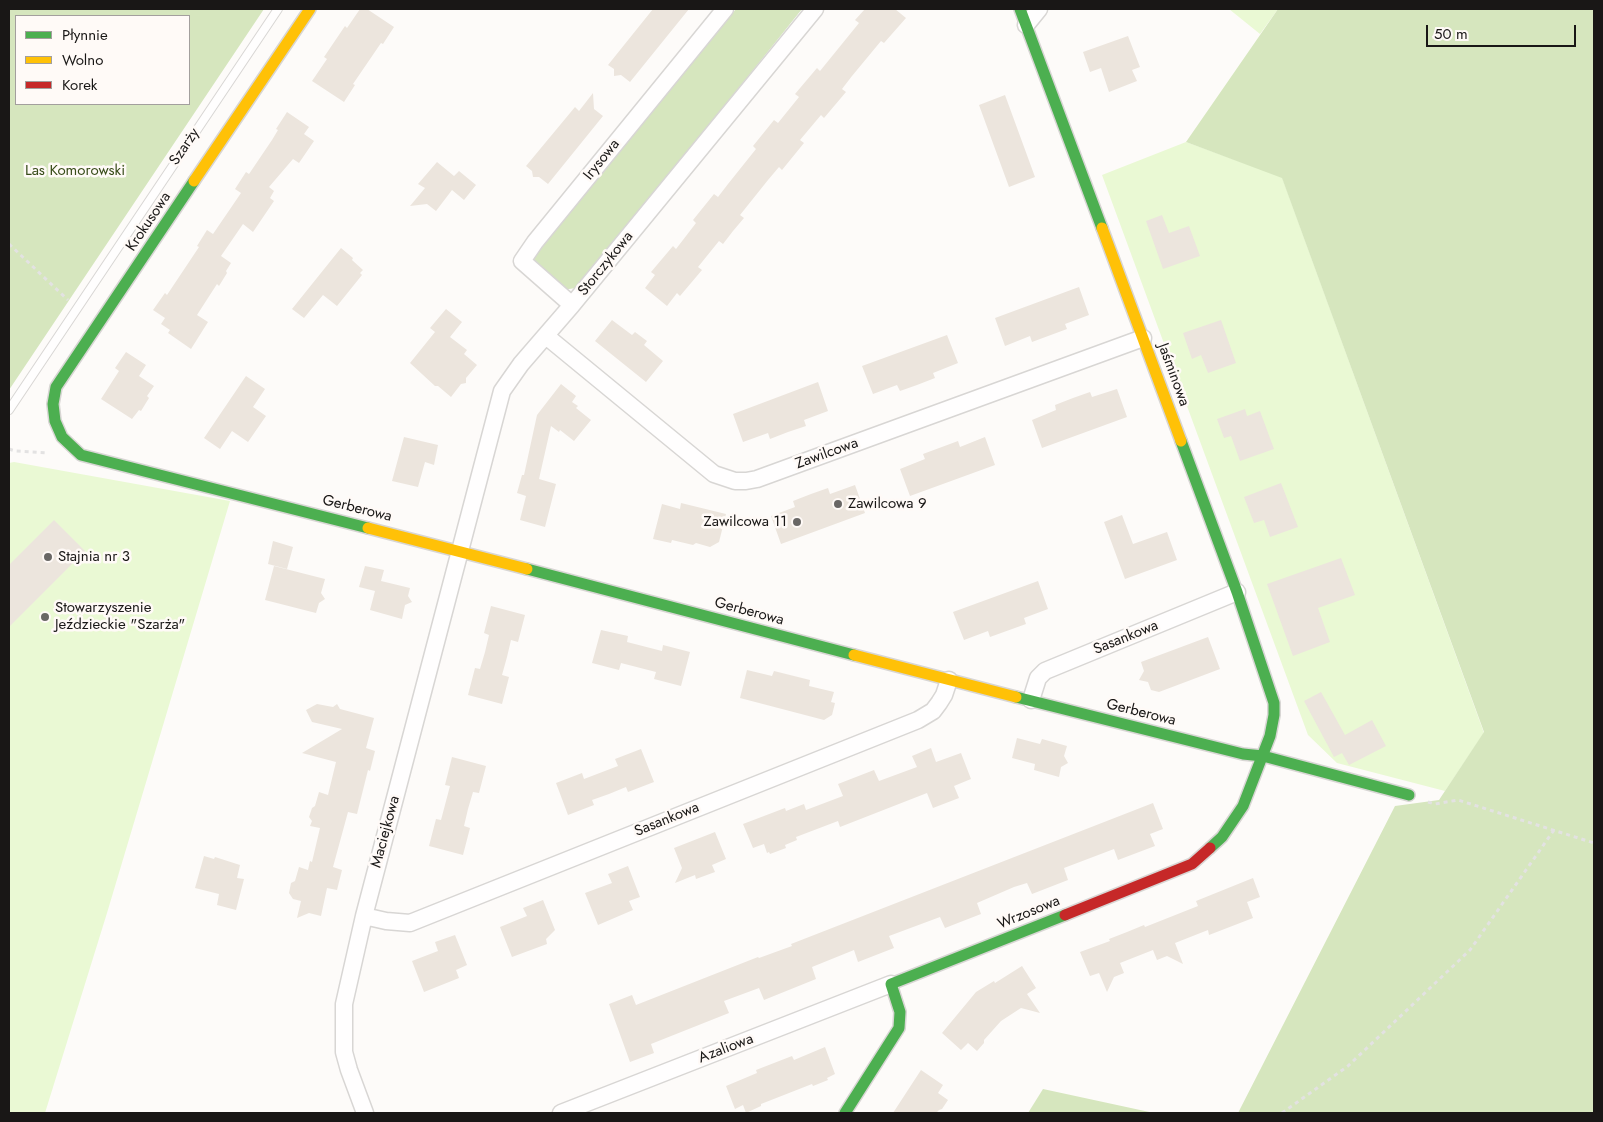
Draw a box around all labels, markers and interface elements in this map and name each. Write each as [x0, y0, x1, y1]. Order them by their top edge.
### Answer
legend [15, 15, 190, 105]
scale bar [1428, 15, 1578, 47]
text: 50 m [1434, 23, 1468, 45]
text: Płynnie [62, 24, 108, 46]
text: Wolno [62, 49, 103, 71]
text: Korek [62, 74, 97, 96]
street label: Szarży [166, 125, 204, 169]
street label: Irysowa [580, 136, 624, 184]
park label: Las Komorowski [25, 162, 125, 180]
street label: Krokusowa [123, 189, 175, 255]
street label: Storczykowa [575, 228, 637, 300]
street label: Jaśminowa [1153, 341, 1193, 409]
street label: Zawilcowa [793, 434, 861, 474]
street label: Gerberowa [320, 492, 394, 526]
place label: Zawilcowa 9 [848, 495, 927, 513]
marker: Zawilcowa 9 [832, 498, 844, 510]
place label: Zawilcowa 11 [704, 513, 787, 531]
marker: Zawilcowa 11 [791, 516, 803, 528]
place label: Stajnia nr 3 [58, 548, 130, 566]
marker: Stajnia nr 3 [42, 551, 54, 563]
street label: Gerberowa [712, 594, 786, 630]
place label: Stowarzyszenie Jeździeckie "Szarża" [55, 599, 185, 634]
marker: Stowarzyszenie Jeździeckie "Szarża" [39, 611, 51, 623]
street label: Sasankowa [1091, 617, 1161, 659]
street label: Gerberowa [1104, 696, 1178, 730]
street label: Maciejkowa [368, 794, 404, 870]
street label: Sasankowa [632, 799, 702, 841]
street label: Wrzosowa [995, 892, 1063, 934]
street label: Azaliowa [696, 1030, 756, 1068]

